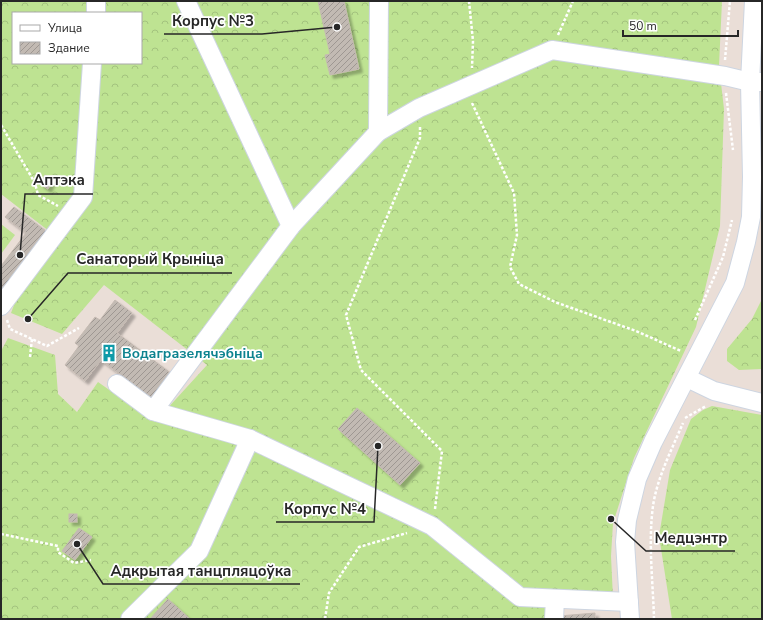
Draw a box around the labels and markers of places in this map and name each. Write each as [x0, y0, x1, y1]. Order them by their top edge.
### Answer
callout: Корпус №3 [164, 7, 262, 34]
callout: Аптэка [25, 167, 93, 194]
callout: Санаторый Крыніца [68, 246, 232, 273]
building icon: Водагразелячэбніца [99, 343, 119, 363]
place label: Водагразелячэбніца [122, 344, 263, 363]
callout: Корпус №4 [276, 495, 374, 522]
callout: Медцэнтр [646, 524, 735, 551]
callout: Адкрытая танцпляцоўка [103, 557, 300, 584]

